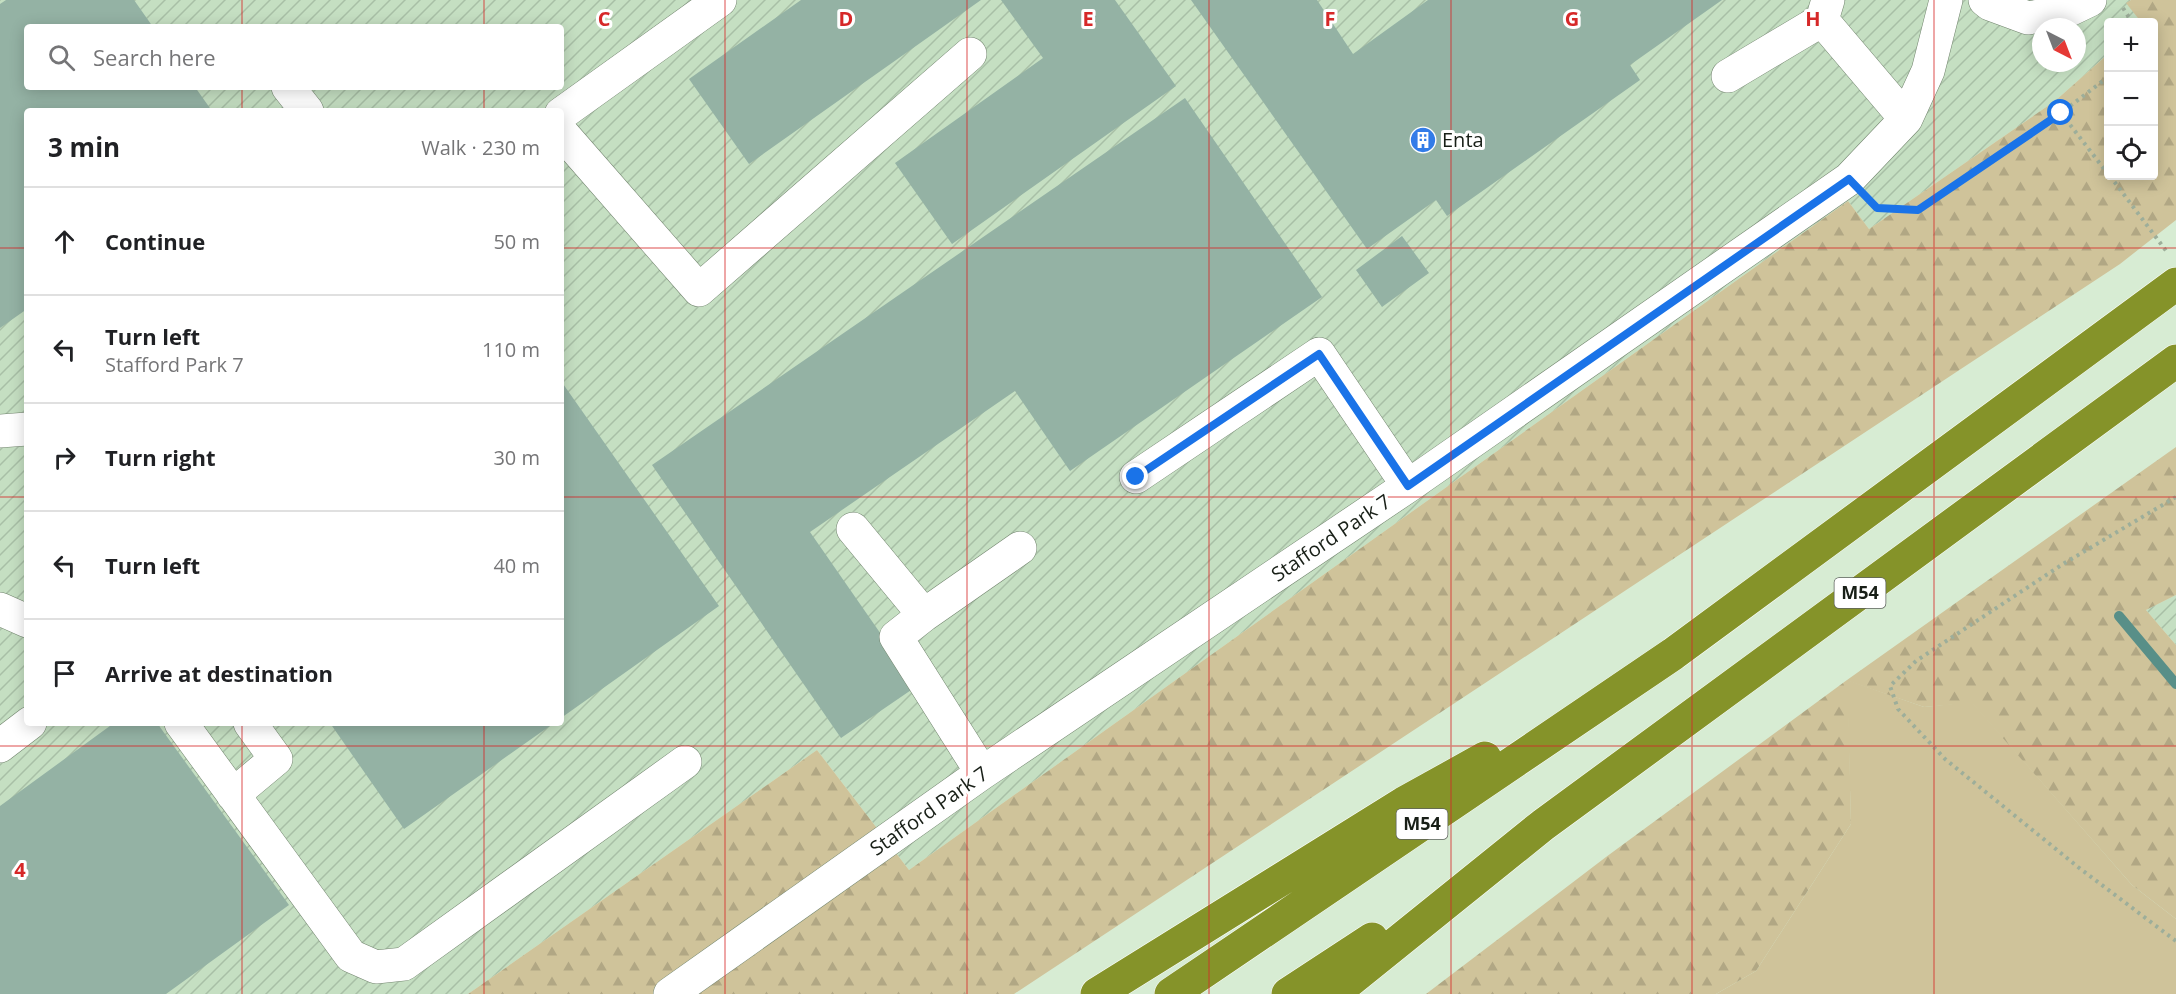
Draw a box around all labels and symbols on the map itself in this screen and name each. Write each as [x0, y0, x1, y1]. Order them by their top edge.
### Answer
text: C [598, 5, 611, 32]
text: D [839, 5, 853, 32]
text: E [1082, 5, 1094, 32]
text: F [1325, 5, 1335, 32]
text: G [1565, 5, 1579, 32]
text: H [1805, 5, 1821, 32]
north arrow [2032, 18, 2086, 72]
route start [2047, 99, 2073, 125]
building icon: Enta [1408, 125, 1438, 155]
place label: Enta [1442, 126, 1484, 153]
route end [1122, 463, 1148, 489]
street label: Stafford Park 7 [1266, 488, 1396, 588]
road number: M54 [1834, 578, 1886, 608]
street label: Stafford Park 7 [864, 760, 993, 861]
road number: M54 [1396, 809, 1448, 839]
text: 4 [14, 856, 26, 883]

